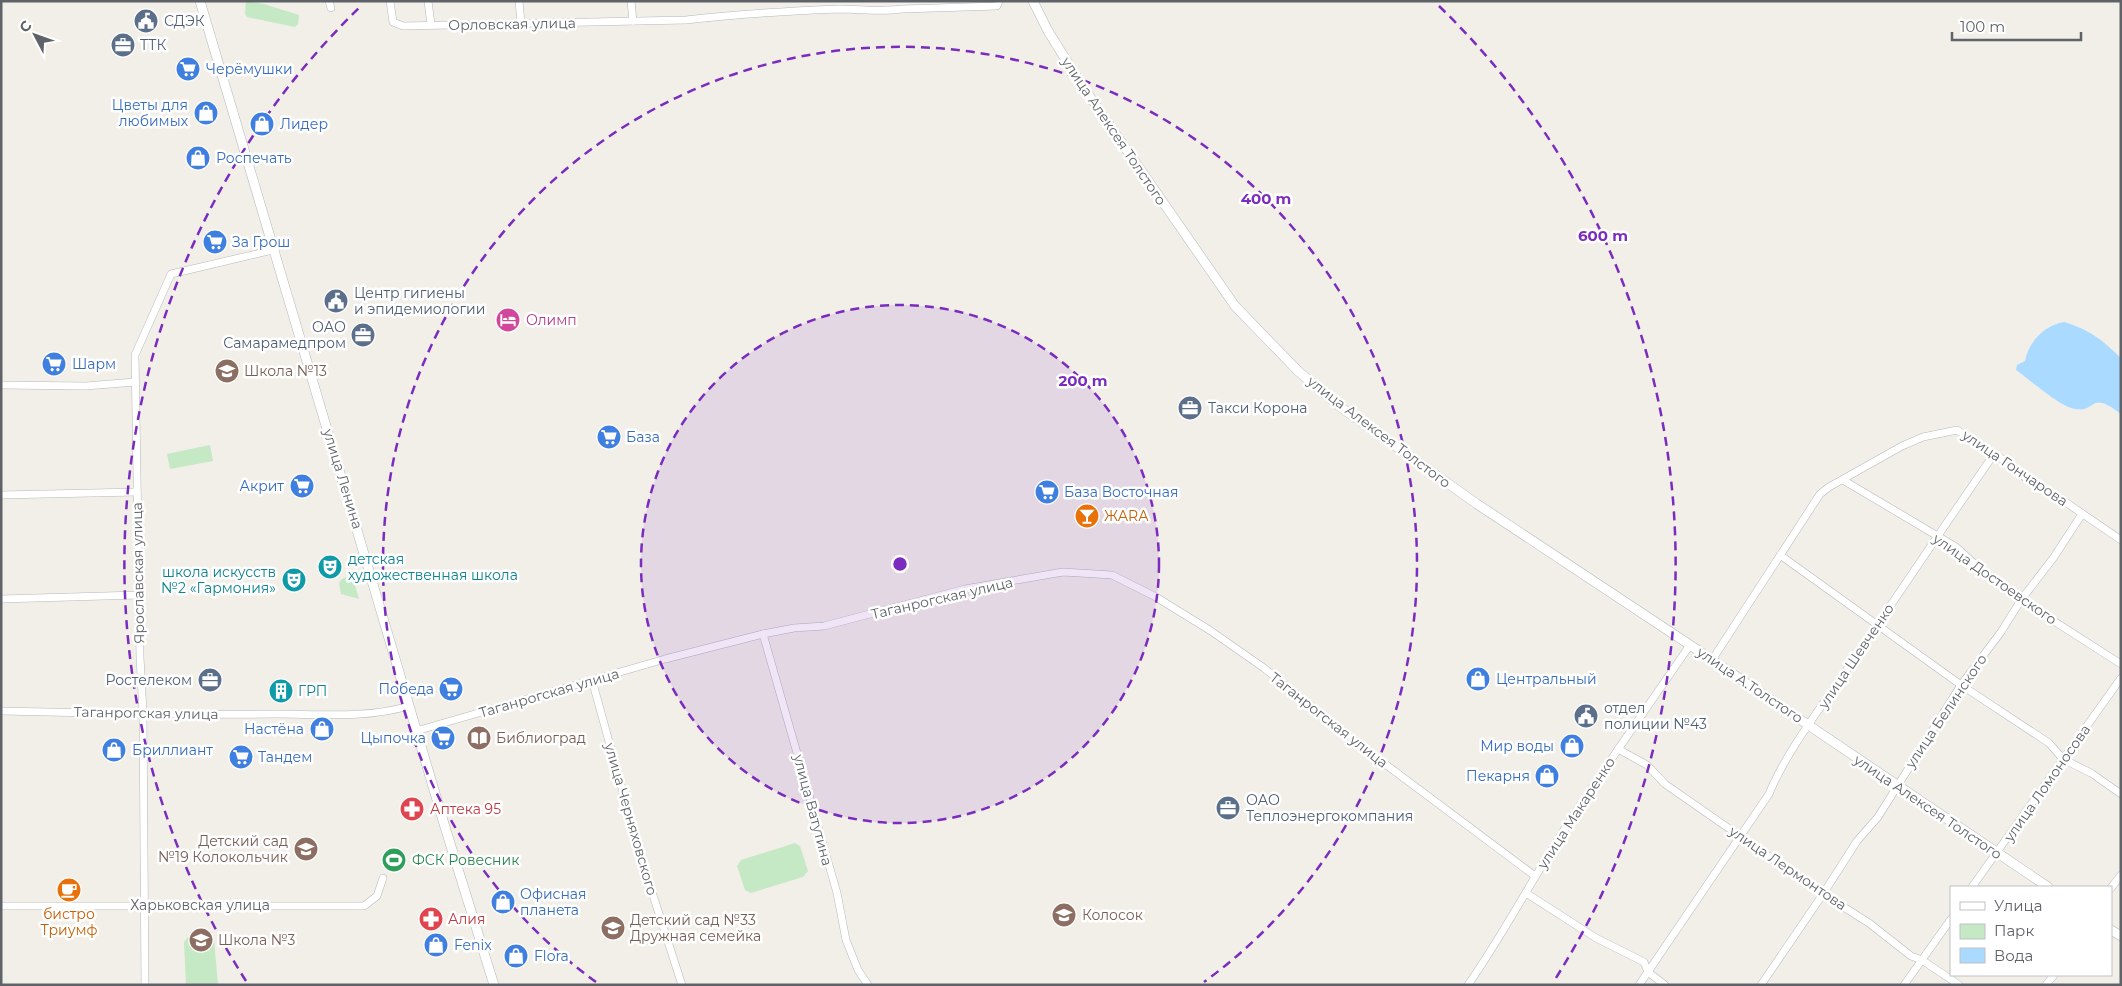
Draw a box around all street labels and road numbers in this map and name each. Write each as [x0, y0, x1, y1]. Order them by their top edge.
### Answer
street label: Орловская улица [448, 14, 576, 34]
street label: улица Алексея Толстого [1057, 53, 1170, 209]
street label: улица Алексея Толстого [1303, 372, 1454, 492]
street label: улица Гончарова [1958, 425, 2071, 510]
street label: улица Ленина [319, 426, 367, 531]
street label: Ярославская улица [128, 502, 148, 644]
street label: улица Достоевского [1929, 529, 2061, 629]
street label: Таганрогская улица [869, 573, 1015, 623]
street label: улица Шевченко [1814, 600, 1898, 713]
street label: улица А.Толстого [1693, 642, 1807, 727]
street label: улица Белинского [1901, 650, 1991, 772]
street label: Таганрогская улица [477, 664, 621, 722]
street label: Таганрогская улица [1266, 668, 1392, 772]
street label: Таганрогская улица [73, 703, 219, 723]
street label: улица Ломоносова [1999, 721, 2094, 846]
street label: улица Черняховского [600, 740, 661, 898]
street label: улица Алексея Толстого [1850, 750, 2006, 863]
street label: улица Ватутина [789, 751, 836, 868]
street label: улица Макаренко [1533, 754, 1619, 873]
street label: улица Лермонтова [1725, 821, 1850, 914]
street label: Харьковская улица [130, 896, 270, 914]

